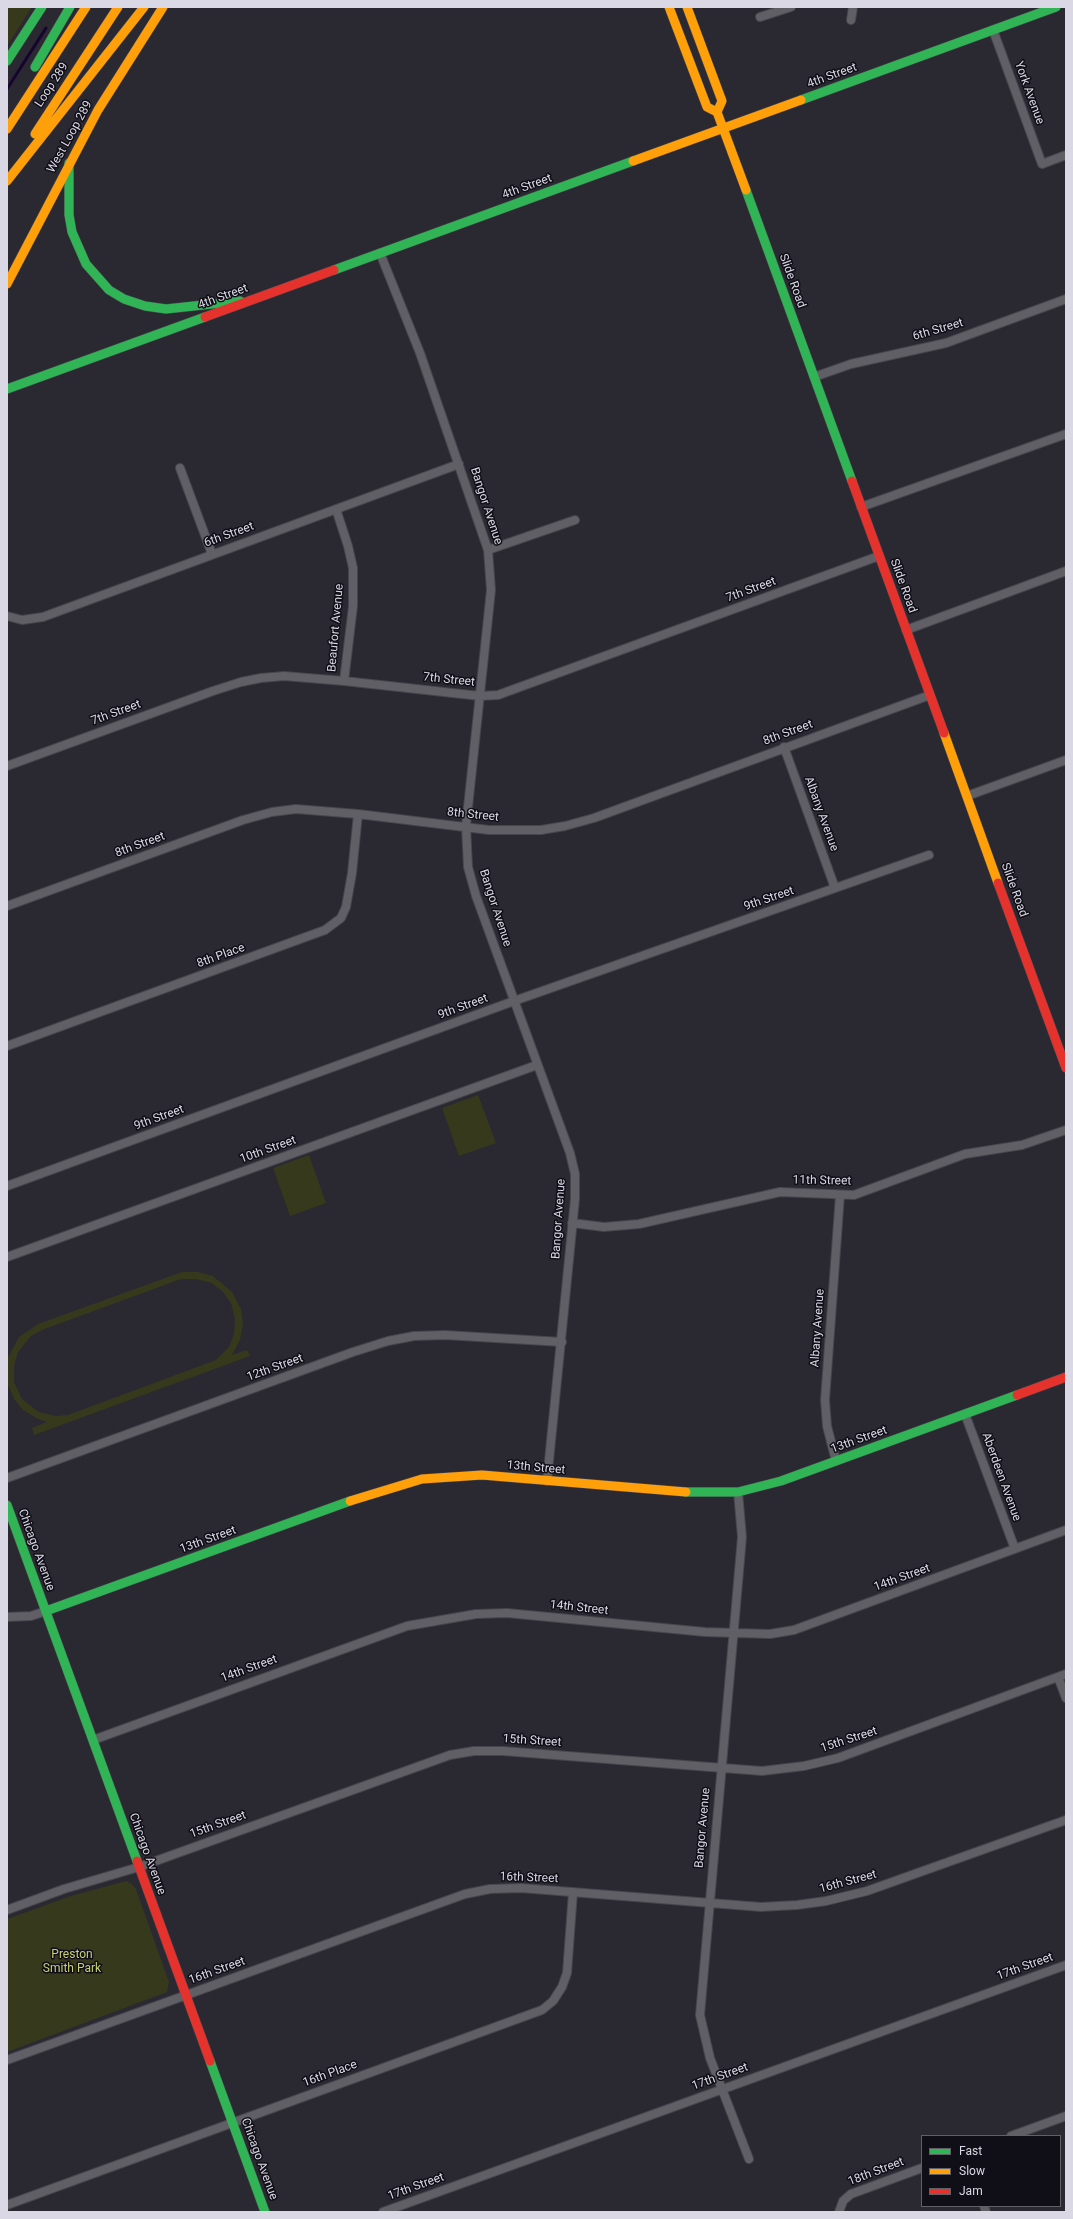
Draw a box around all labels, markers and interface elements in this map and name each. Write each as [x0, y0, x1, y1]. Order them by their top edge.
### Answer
street label: Loop 289 [32, 60, 72, 110]
street label: 4th Street [805, 60, 859, 92]
street label: York Avenue [1011, 60, 1047, 126]
street label: West Loop 289 [44, 99, 96, 175]
street label: 4th Street [500, 171, 554, 203]
street label: Slide Road [776, 252, 808, 310]
street label: 4th Street [196, 281, 250, 313]
street label: 6th Street [911, 316, 965, 344]
street label: Bangor Avenue [467, 465, 505, 547]
street label: 6th Street [202, 519, 256, 551]
street label: Slide Road [887, 557, 919, 615]
street label: 7th Street [724, 574, 778, 606]
street label: Beaufort Avenue [325, 583, 347, 673]
street label: 7th Street [422, 670, 476, 690]
street label: 7th Street [89, 697, 143, 729]
street label: 8th Street [761, 717, 815, 749]
street label: Albany Avenue [801, 775, 841, 853]
street label: 8th Street [446, 805, 500, 825]
street label: 8th Street [113, 829, 167, 861]
street label: Slide Road [998, 861, 1030, 919]
street label: Bangor Avenue [476, 867, 514, 949]
street label: 9th Street [742, 884, 796, 914]
street label: 8th Place [195, 941, 247, 971]
street label: 9th Street [436, 991, 490, 1023]
street label: 9th Street [132, 1102, 186, 1134]
street label: 10th Street [238, 1133, 298, 1167]
street label: 11th Street [793, 1173, 851, 1189]
street label: Bangor Avenue [549, 1178, 569, 1260]
street label: Albany Avenue [808, 1288, 828, 1368]
street label: 12th Street [245, 1351, 305, 1385]
street label: 13th Street [829, 1423, 889, 1457]
street label: Aberdeen Avenue [978, 1431, 1024, 1523]
street label: 13th Street [506, 1458, 566, 1478]
street label: Chicago Avenue [15, 1507, 57, 1593]
street label: 13th Street [178, 1523, 238, 1557]
street label: 14th Street [872, 1561, 932, 1595]
street label: 14th Street [549, 1598, 609, 1618]
street label: 14th Street [219, 1652, 279, 1686]
street label: 15th Street [819, 1724, 879, 1756]
street label: 15th Street [502, 1732, 562, 1750]
street label: Bangor Avenue [692, 1787, 714, 1869]
street label: 15th Street [188, 1808, 248, 1842]
street label: Chicago Avenue [126, 1811, 168, 1897]
street label: 16th Street [818, 1867, 878, 1897]
street label: 16th Street [499, 1870, 559, 1886]
park label: Preston Smith Park [43, 1948, 101, 1976]
street label: 17th Street [995, 1950, 1055, 1984]
street label: 16th Street [187, 1954, 247, 1988]
street label: 16th Place [301, 2058, 359, 2090]
street label: 17th Street [690, 2060, 750, 2094]
street label: Chicago Avenue [238, 2116, 280, 2202]
legend [921, 2135, 1061, 2207]
text: Fast [959, 2144, 982, 2158]
street label: 18th Street [846, 2155, 906, 2189]
text: Slow [959, 2164, 985, 2178]
street label: 17th Street [386, 2170, 446, 2204]
text: Jam [959, 2184, 983, 2198]

